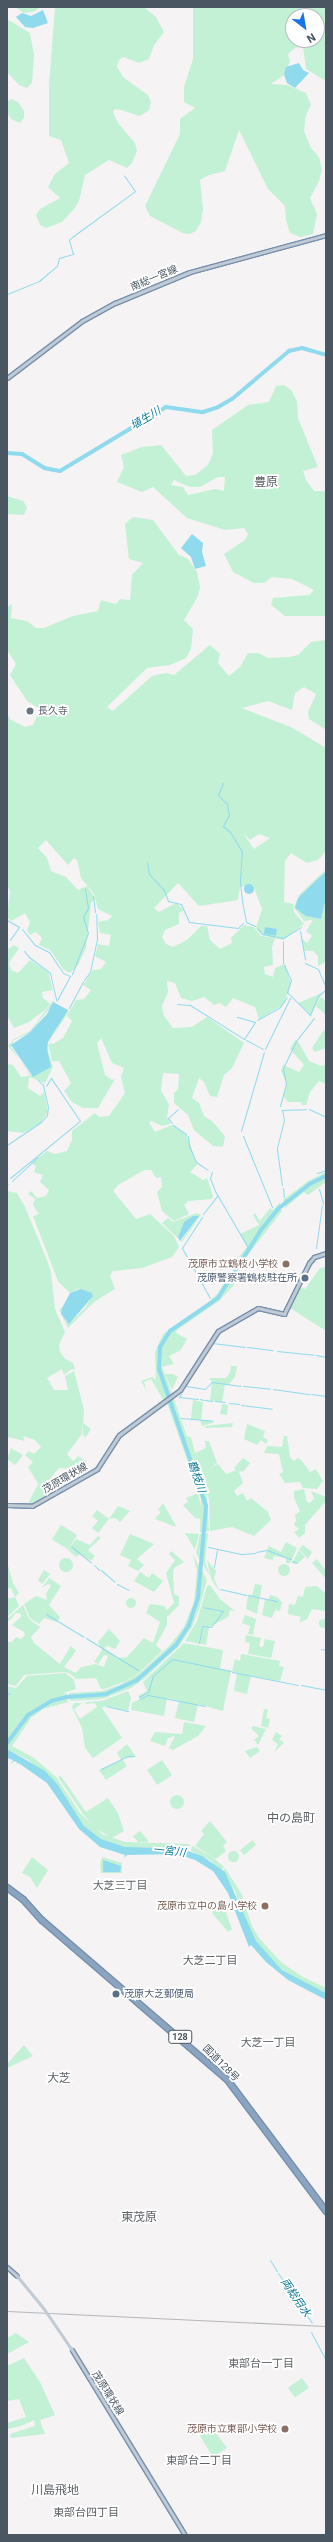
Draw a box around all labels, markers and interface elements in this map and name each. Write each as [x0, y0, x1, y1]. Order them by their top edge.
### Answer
north arrow [285, 8, 325, 48]
text: N [304, 30, 318, 45]
street label: 南総一宮線 [129, 263, 179, 293]
water label: 埴生川 [128, 405, 164, 433]
district label: 豊原 [254, 476, 278, 490]
place label: 長久寺 [38, 705, 68, 717]
marker: 長久寺 [25, 706, 35, 716]
place label: 茂原市立鶴枝小学校 [188, 1258, 278, 1270]
marker: 茂原市立鶴枝小学校 [281, 1259, 291, 1269]
place label: 茂原警察署鶴枝駐在所 [197, 1272, 297, 1284]
marker: 茂原警察署鶴枝駐在所 [300, 1273, 310, 1283]
water label: 鶴枝川 [184, 1459, 208, 1495]
street label: 茂原環状線 [40, 1460, 90, 1496]
district label: 中の島町 [267, 1812, 315, 1826]
water label: 一宮川 [152, 1844, 186, 1860]
district label: 大芝三丁目 [93, 1879, 147, 1893]
place label: 茂原市立中の島小学校 [157, 1900, 257, 1912]
marker: 茂原市立中の島小学校 [260, 1901, 270, 1911]
district label: 大芝二丁目 [183, 1954, 237, 1968]
place label: 茂原大芝郵便局 [124, 1988, 194, 2000]
marker: 茂原大芝郵便局 [111, 1989, 121, 1999]
road number: 128 [168, 2030, 192, 2044]
district label: 大芝一丁目 [241, 2036, 295, 2050]
street label: 国道128号 [200, 2042, 242, 2084]
district label: 大芝 [47, 2072, 71, 2086]
district label: 東茂原 [121, 2211, 157, 2225]
water label: 両総用水 [277, 2276, 313, 2320]
district label: 東部台一丁目 [228, 2357, 294, 2371]
street label: 茂原環状線 [90, 2369, 126, 2417]
place label: 茂原市立東部小学校 [187, 2423, 277, 2435]
marker: 茂原市立東部小学校 [280, 2424, 290, 2434]
district label: 東部台二丁目 [166, 2454, 232, 2468]
district label: 川島飛地 [31, 2484, 79, 2498]
district label: 東部台四丁目 [53, 2506, 119, 2520]

